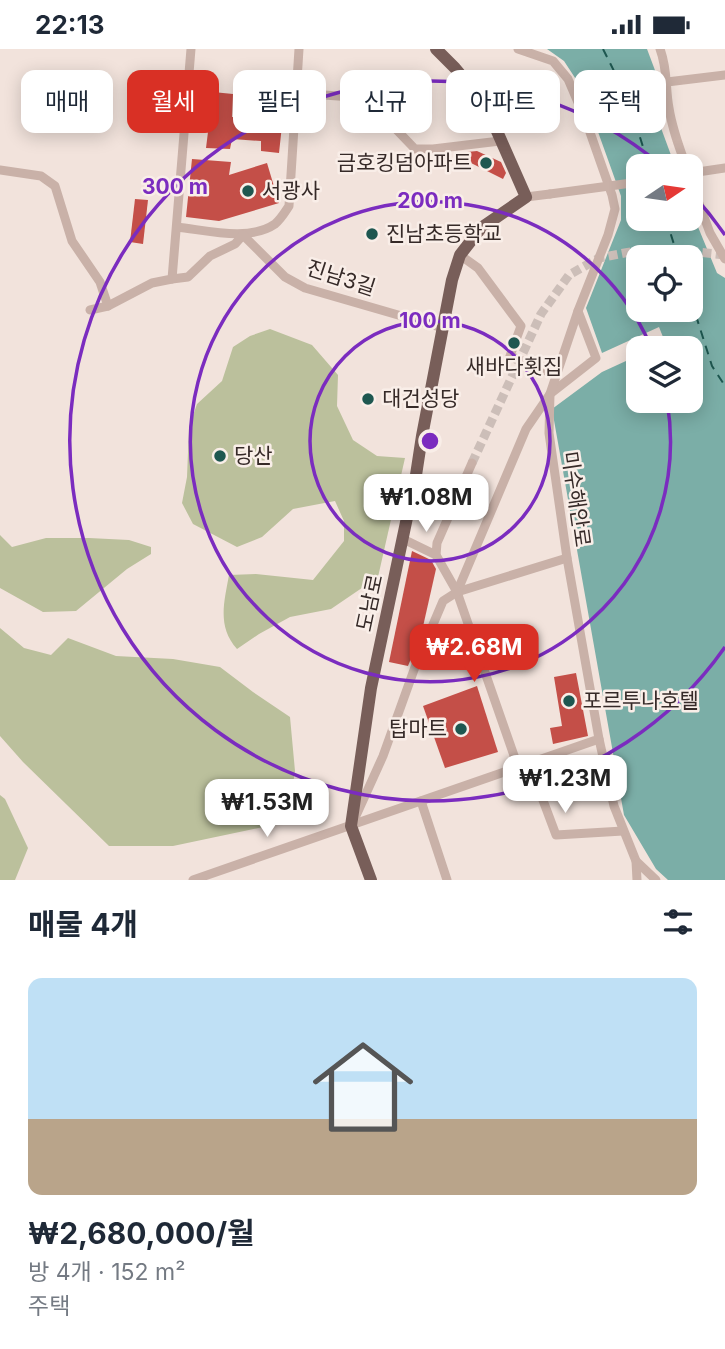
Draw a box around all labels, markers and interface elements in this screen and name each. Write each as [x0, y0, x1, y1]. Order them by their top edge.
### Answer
text: 22:13 [35, 9, 104, 40]
chip: 매매 [21, 70, 113, 133]
chip: 월세 [127, 70, 219, 133]
chip: 필터 [233, 70, 326, 133]
chip: 신규 [340, 70, 432, 133]
chip: 아파트 [446, 70, 560, 133]
chip: 주택 [574, 70, 666, 133]
place label: 금호킹덤아파트 [337, 150, 472, 175]
north arrow [626, 154, 704, 231]
map controls [626, 154, 703, 413]
marker: 금호킹덤아파트 [478, 155, 494, 171]
text: 300 m [142, 174, 208, 199]
place label: 서광사 [262, 178, 320, 203]
marker: 서광사 [240, 183, 256, 199]
text: 200 m [397, 188, 463, 213]
place label: 진남초등학교 [386, 221, 502, 246]
marker: 진남초등학교 [364, 226, 380, 242]
button: locate [626, 245, 703, 322]
street label: 진남3길 [304, 255, 379, 300]
text: 100 m [399, 308, 461, 333]
marker: 새바다횟집 [506, 335, 522, 351]
button: layers [626, 336, 703, 413]
place label: 새바다횟집 [466, 354, 562, 379]
place label: 대건성당 [382, 386, 459, 411]
marker: 대건성당 [360, 391, 376, 407]
centre of rings [418, 429, 442, 453]
place label: 당산 [234, 443, 273, 468]
marker: 당산 [212, 448, 228, 464]
street label: 미수해안로 [557, 449, 596, 549]
pin: ₩1.08M [369, 475, 483, 534]
text: ₩1.08M [380, 483, 472, 511]
street label: 도남로 [351, 572, 388, 634]
pin: ₩2.68M [417, 625, 531, 684]
text: ₩2.68M [426, 633, 522, 661]
place label: 포르투나호텔 [583, 688, 699, 713]
marker: 포르투나호텔 [561, 693, 577, 709]
place label: 탑마트 [389, 716, 447, 741]
marker: 탑마트 [453, 721, 469, 737]
pin: ₩1.23M [508, 755, 622, 815]
text: ₩1.23M [519, 764, 611, 792]
pin: ₩1.53M [210, 779, 324, 839]
text: ₩1.53M [221, 788, 313, 816]
icon: filters [659, 903, 697, 941]
text: 매물 4개 [28, 906, 138, 942]
icon: home [300, 1024, 426, 1150]
text: ₩2,680,000/월 [28, 1215, 255, 1251]
text: 방 4개 · 152 m² [28, 1258, 185, 1286]
text: 주택 [28, 1292, 70, 1320]

